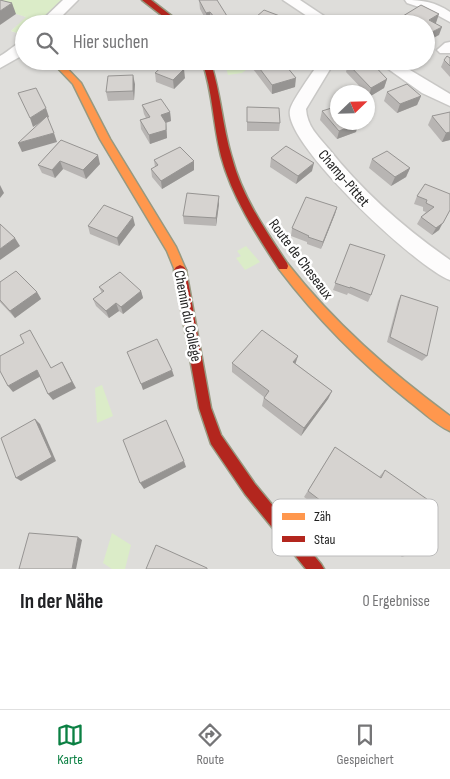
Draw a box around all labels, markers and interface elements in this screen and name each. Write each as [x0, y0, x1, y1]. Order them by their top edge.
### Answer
search box [15, 15, 435, 70]
icon: search [33, 29, 61, 57]
text: Hier suchen [73, 31, 149, 54]
north arrow [330, 85, 375, 130]
street label: Champ-Pittet [314, 146, 374, 211]
street label: Route de Cheseaux [264, 215, 337, 303]
street label: Chemin du Collège [169, 269, 206, 363]
legend [272, 499, 438, 556]
text: Zäh [314, 508, 331, 525]
text: Stau [314, 531, 336, 548]
text: In der Nähe [20, 589, 103, 614]
text: 0 Ergebnisse [363, 592, 430, 611]
tab: Karte [56, 721, 84, 768]
tab: Route [196, 721, 224, 768]
tab: Gespeichert [337, 721, 394, 768]

